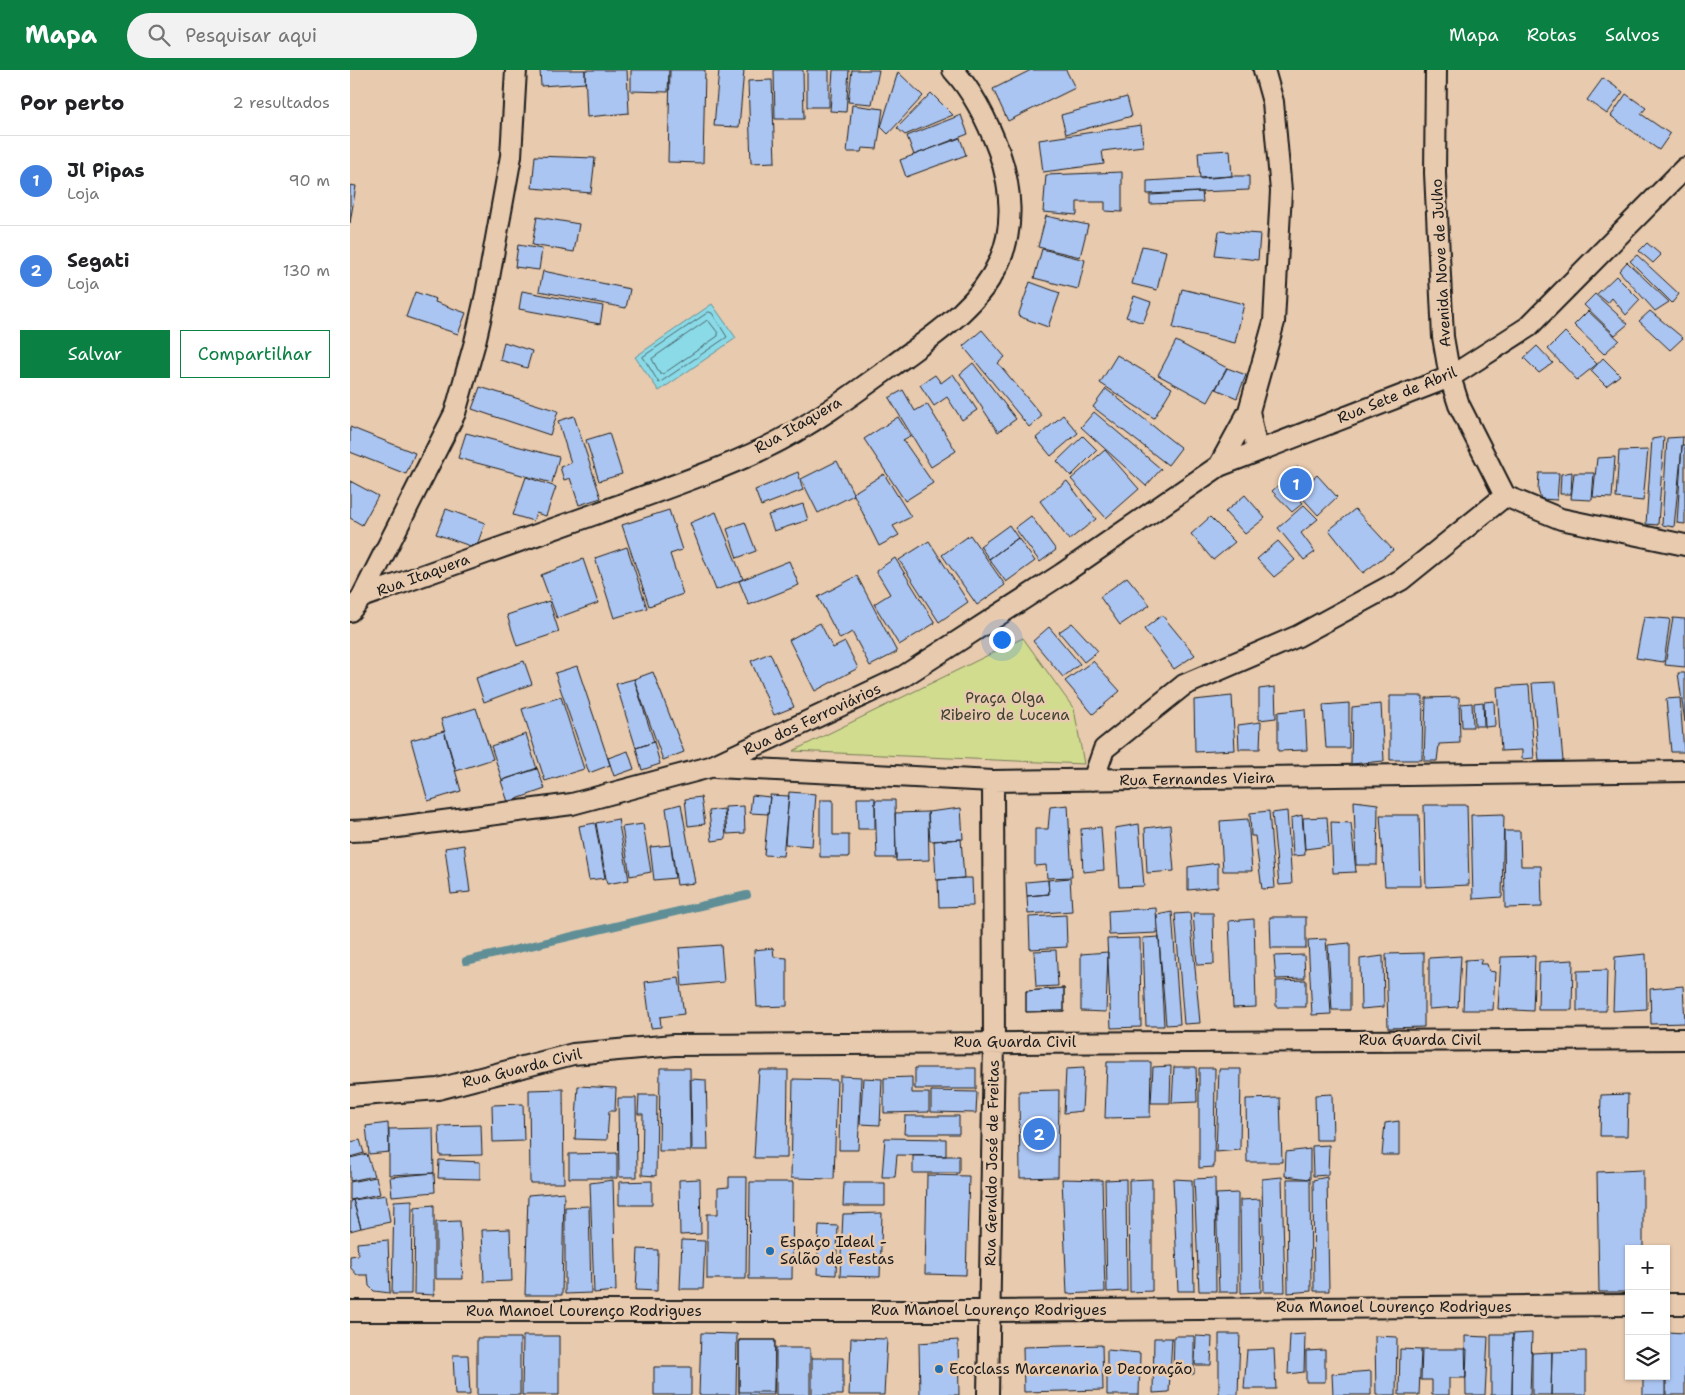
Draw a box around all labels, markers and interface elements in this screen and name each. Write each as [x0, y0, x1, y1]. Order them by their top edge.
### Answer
search box [127, 13, 477, 58]
text: Mapa [25, 19, 97, 51]
icon: search [145, 21, 173, 49]
text: Pesquisar aqui [185, 23, 317, 48]
text: Mapa [1449, 23, 1499, 47]
text: Rotas [1527, 23, 1577, 47]
text: Salvos [1605, 23, 1660, 47]
text: Por perto [20, 89, 124, 117]
text: 2 resultados [232, 92, 330, 113]
text: Jl Pipas [67, 158, 145, 183]
text: 1 [32, 170, 40, 191]
text: 90 m [289, 170, 330, 191]
street label: Avenida Nove de Julho [1427, 178, 1455, 348]
text: Loja [67, 183, 99, 204]
text: Segati [67, 248, 129, 273]
text: 2 [30, 260, 42, 281]
text: 130 m [283, 260, 330, 281]
text: Loja [67, 273, 99, 294]
button: Salvar [20, 330, 170, 378]
button: Compartilhar [180, 330, 330, 378]
street label: Rua Sete de Abril [1334, 362, 1460, 428]
street label: Rua Itaquera [751, 392, 846, 458]
pin: 1 [1280, 465, 1312, 503]
street label: Rua Itaquera [374, 549, 473, 601]
your location [989, 627, 1015, 653]
street label: Rua dos Ferroviários [740, 678, 884, 760]
park label: Praça Olga Ribeiro de Lucena [940, 688, 1070, 725]
street label: Rua Fernandes Vieira [1119, 768, 1275, 790]
street label: Rua Guarda Civil [1359, 1030, 1482, 1050]
street label: Rua Guarda Civil [954, 1032, 1077, 1052]
street label: Rua Guarda Civil [460, 1043, 584, 1092]
street label: Rua Geraldo José de Freitas [980, 1060, 1004, 1266]
pin: 2 [1023, 1115, 1055, 1153]
place label: Espaço Ideal - Salão de Festas [780, 1232, 894, 1269]
marker: Espaço Ideal - Salão de Festas [764, 1245, 776, 1257]
map controls [1625, 1245, 1670, 1380]
button: + [1625, 1245, 1670, 1290]
button: − [1625, 1290, 1670, 1335]
street label: Rua Manoel Lourenço Rodrigues [1276, 1297, 1512, 1317]
street label: Rua Manoel Lourenço Rodrigues [871, 1300, 1107, 1320]
street label: Rua Manoel Lourenço Rodrigues [466, 1301, 702, 1321]
button: layers [1625, 1335, 1670, 1380]
place label: Ecoclass Marcenaria e Decoração [949, 1359, 1192, 1379]
marker: Ecoclass Marcenaria e Decoração [933, 1363, 945, 1375]

